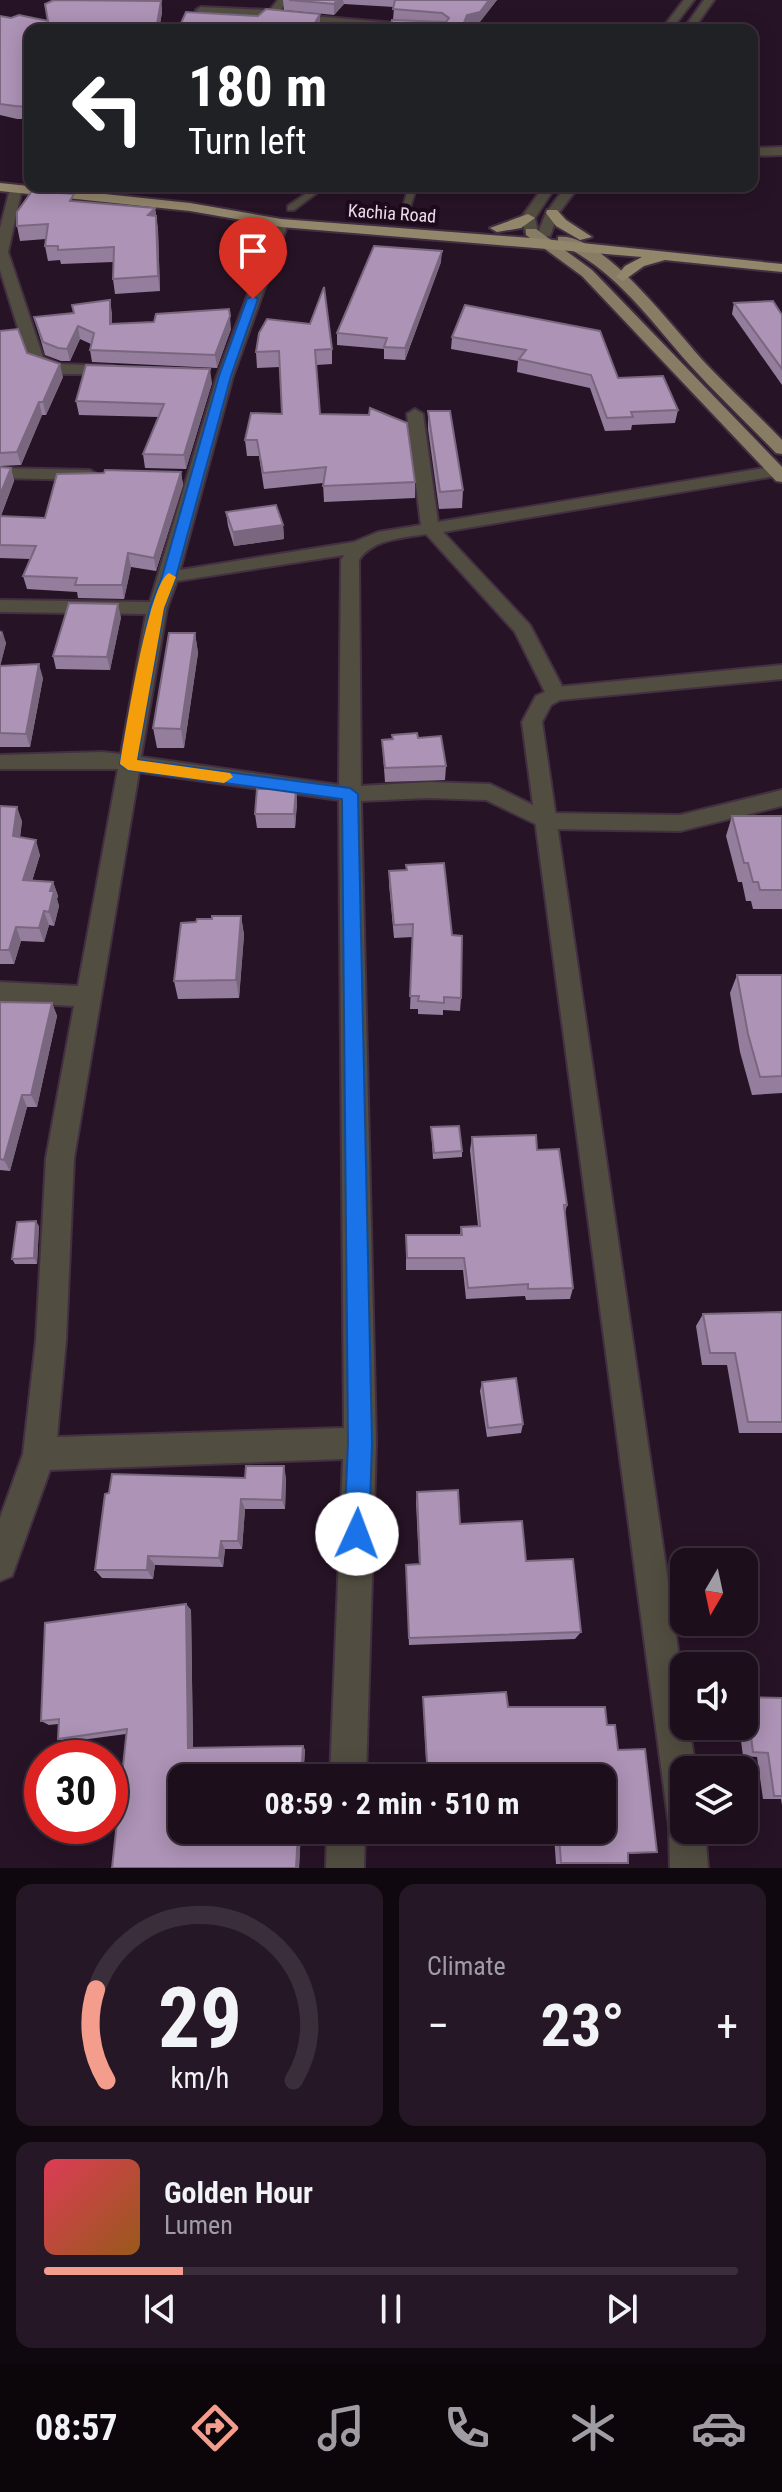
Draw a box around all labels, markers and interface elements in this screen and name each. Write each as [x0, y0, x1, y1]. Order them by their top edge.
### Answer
text: 180 m [188, 54, 327, 120]
icon: left [56, 56, 160, 160]
text: Turn left [188, 121, 306, 163]
street label: Kachia Road [347, 199, 437, 227]
pin [219, 217, 287, 299]
icon: arrive [231, 229, 275, 273]
position arrow [315, 1492, 399, 1576]
north arrow [670, 1548, 758, 1636]
map controls [670, 1548, 758, 1844]
button: sound [670, 1652, 758, 1740]
speed limit sign: 30 [24, 1740, 128, 1844]
button: layers [670, 1756, 758, 1844]
text: 08:59 · 2 min · 510 m [265, 1786, 519, 1821]
text: Climate [427, 1951, 506, 1981]
text: 29 [157, 1970, 242, 2067]
text: 23° [541, 1990, 625, 2061]
text: − [427, 2000, 449, 2052]
text: + [716, 2000, 738, 2052]
text: km/h [170, 2061, 229, 2095]
text: Golden Hour [164, 2175, 313, 2210]
text: Lumen [164, 2210, 233, 2240]
icon: previous [138, 2287, 182, 2331]
icon: pause [369, 2287, 413, 2331]
icon: next [600, 2287, 644, 2331]
icon: directions [187, 2400, 243, 2456]
icon: music [313, 2400, 369, 2456]
icon: phone [439, 2400, 495, 2456]
icon: climate [565, 2400, 621, 2456]
icon: car [691, 2400, 747, 2456]
text: 08:57 [35, 2407, 118, 2449]

